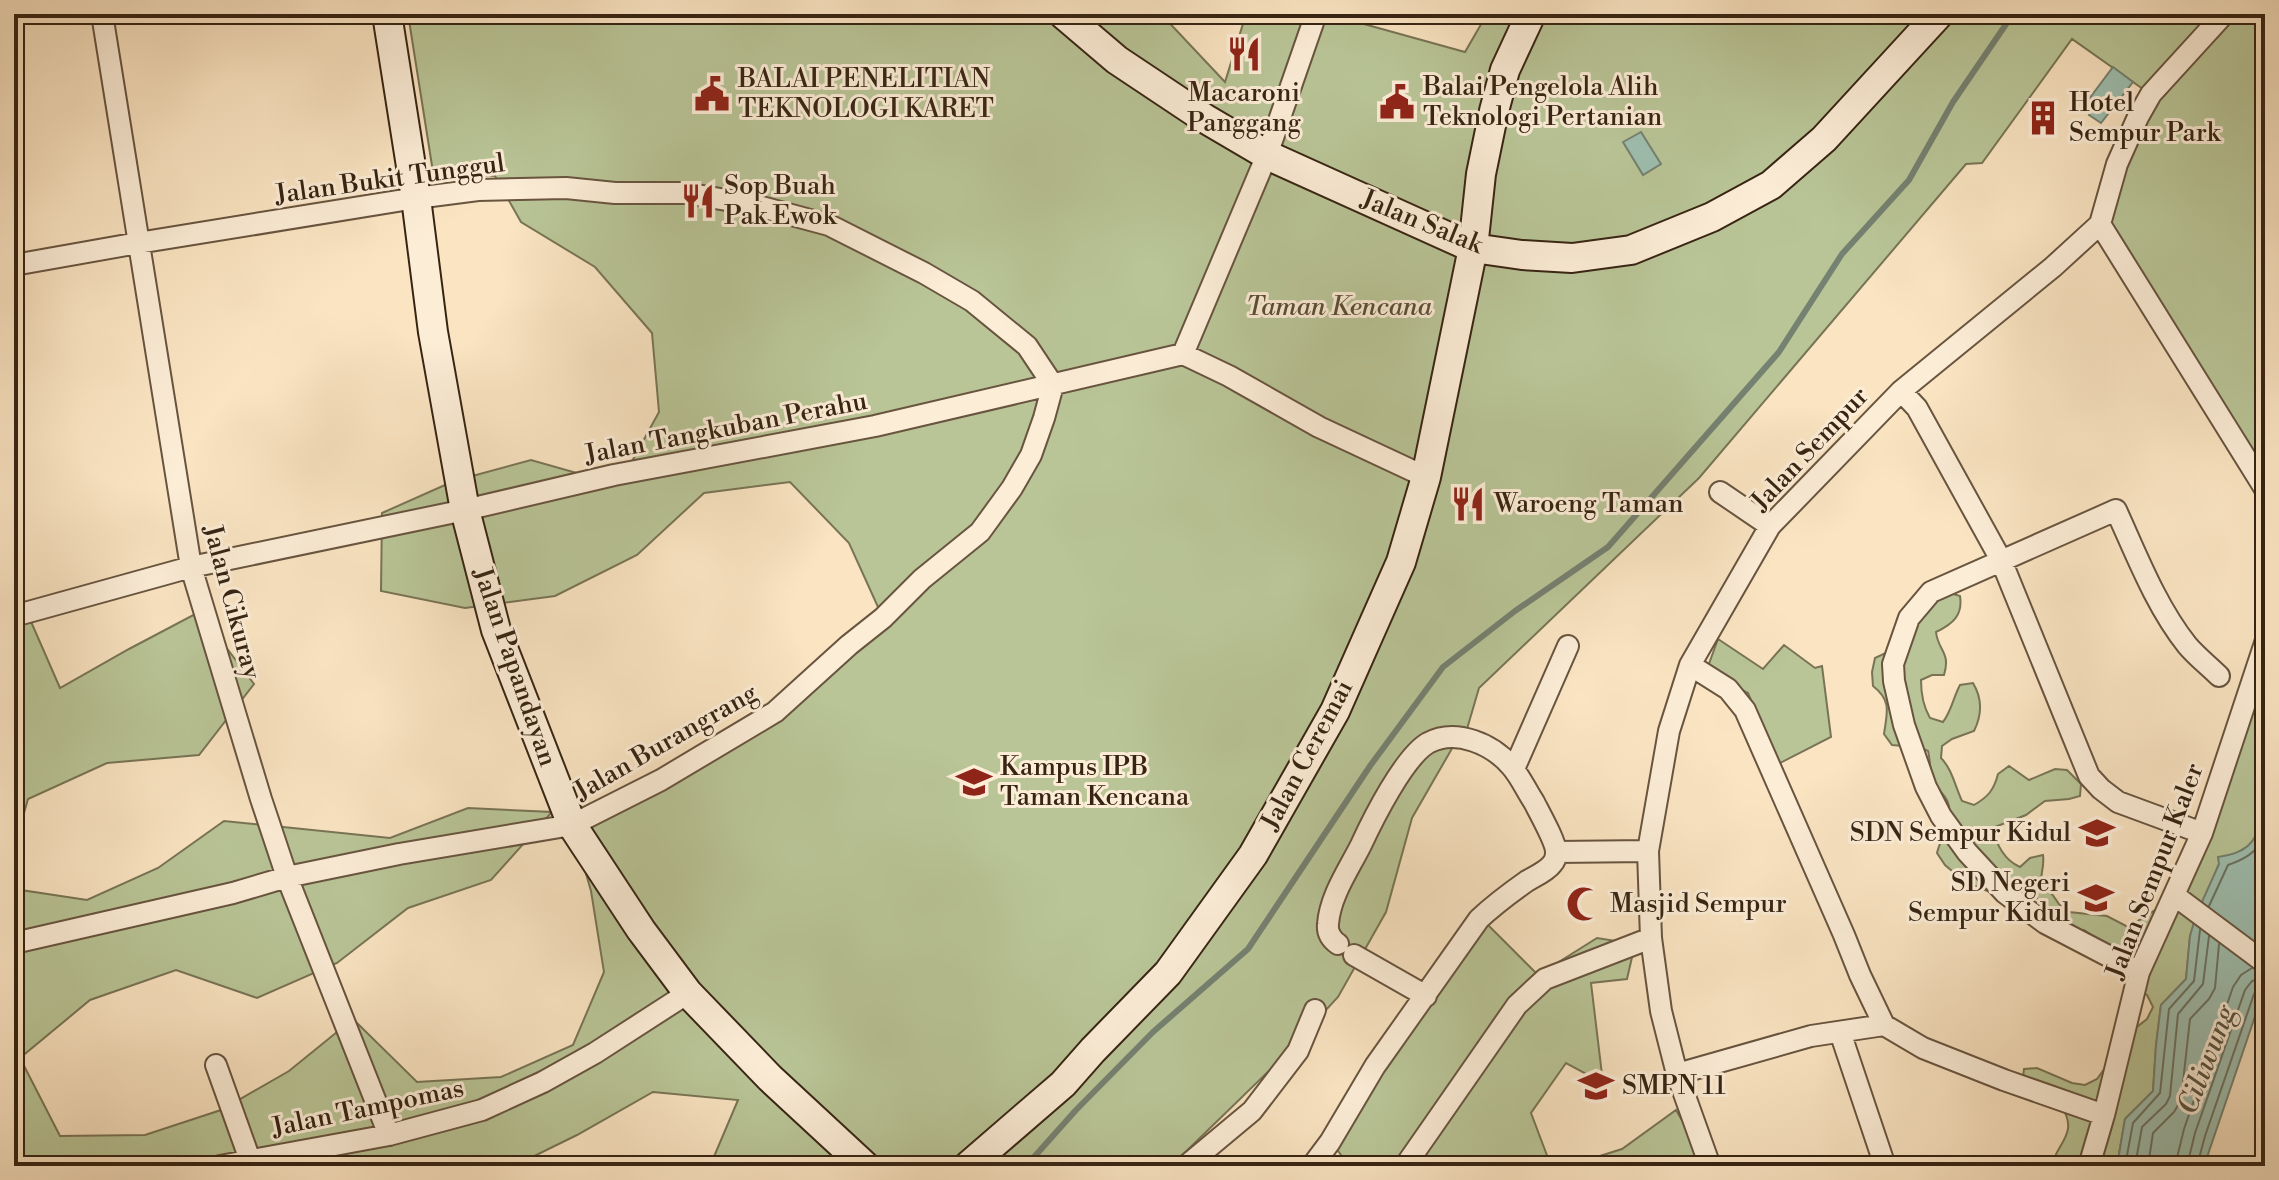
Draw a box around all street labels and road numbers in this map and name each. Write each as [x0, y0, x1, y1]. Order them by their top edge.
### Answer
street label: Jalan Bukit Tunggul [272, 147, 507, 211]
street label: Jalan Salak [1356, 183, 1489, 261]
street label: Jalan Sempur [1744, 380, 1875, 518]
street label: Jalan Tangkuban Perahu [581, 385, 870, 471]
street label: Jalan Cikuray [196, 520, 268, 683]
street label: Jalan Papandayan [466, 562, 564, 771]
street label: Jalan Ceremai [1254, 674, 1360, 836]
street label: Jalan Burangrang [568, 676, 764, 808]
street label: Jalan Sempur Kaler [2099, 759, 2211, 984]
street label: Jalan Tampomas [268, 1072, 467, 1144]

